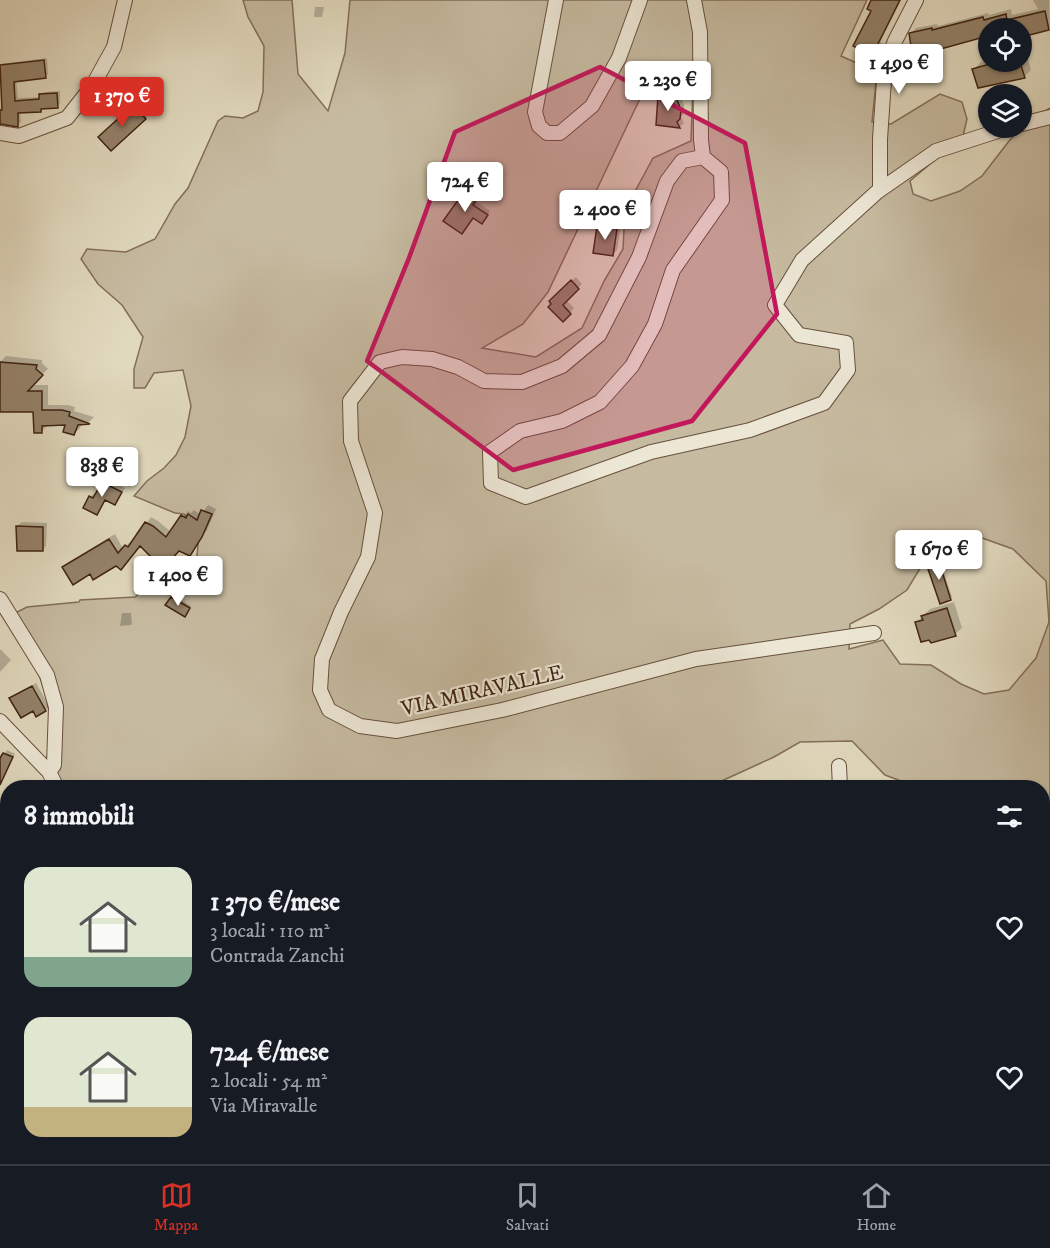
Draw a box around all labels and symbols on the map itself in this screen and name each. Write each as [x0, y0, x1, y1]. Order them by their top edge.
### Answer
pin: 1 490 € [844, 44, 954, 95]
pin: 2 230 € [613, 61, 723, 112]
pin: 1 370 € [67, 77, 177, 128]
pin: 724 € [423, 162, 507, 213]
pin: 2 400 € [550, 190, 660, 241]
pin: 838 € [60, 447, 144, 498]
pin: 1 670 € [884, 530, 994, 581]
pin: 1 400 € [123, 556, 233, 607]
street label: VIA MIRAVALLE [398, 660, 566, 722]

